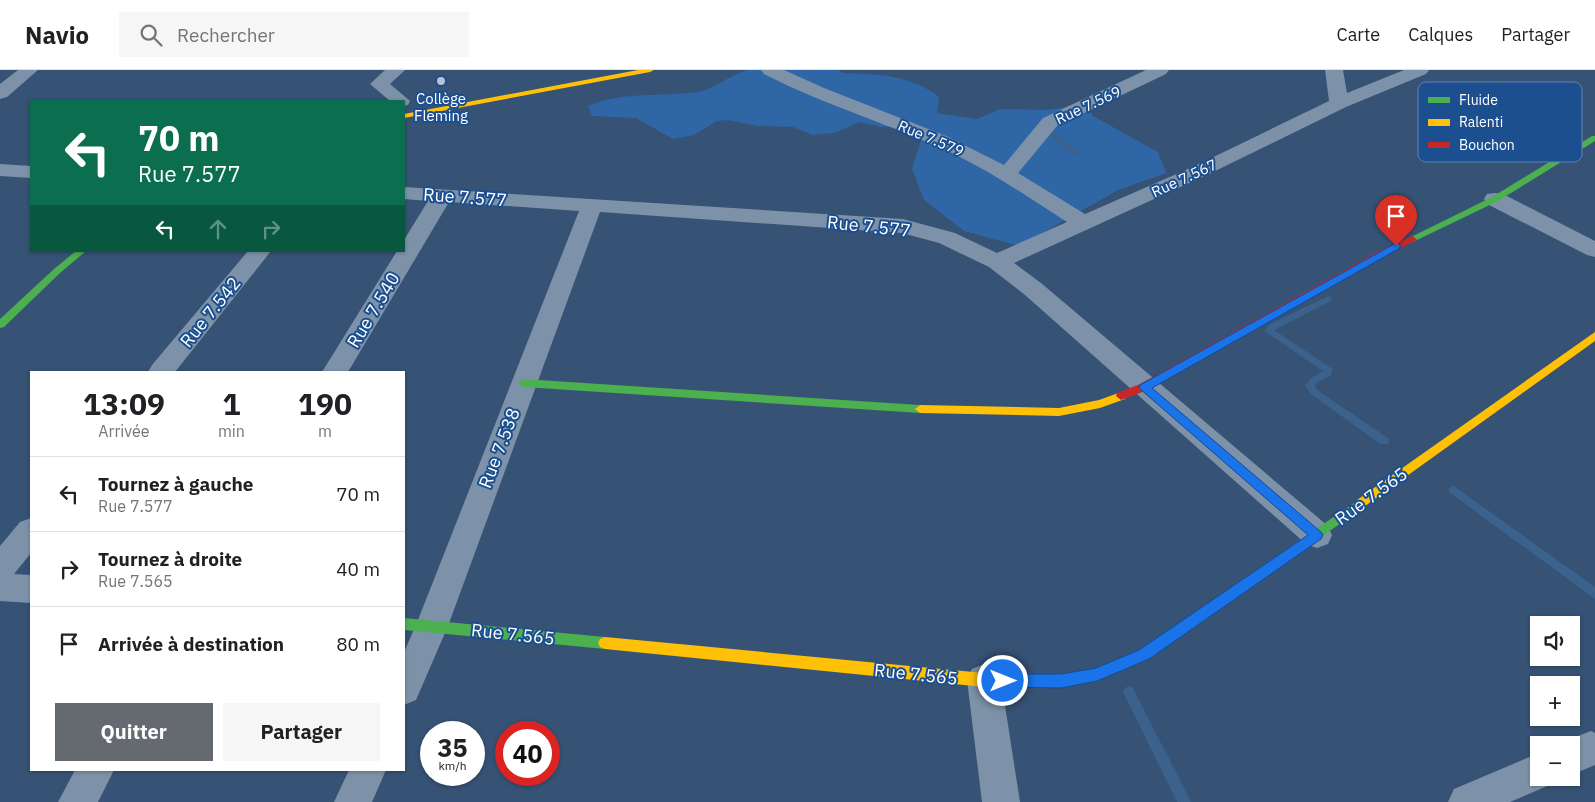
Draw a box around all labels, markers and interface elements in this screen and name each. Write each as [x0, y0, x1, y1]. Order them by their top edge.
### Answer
search box [119, 12, 469, 57]
text: Navio [25, 19, 89, 51]
icon: search [137, 21, 165, 49]
text: Rechercher [177, 23, 275, 47]
text: Carte [1337, 23, 1380, 46]
text: Calques [1408, 23, 1473, 46]
text: Partager [1501, 23, 1570, 46]
marker: Collège Fleming [435, 75, 447, 87]
street label: Rue 7.569 [1052, 82, 1124, 128]
legend [1418, 82, 1582, 162]
place label: Collège Fleming [414, 89, 468, 125]
text: Fluide [1459, 91, 1498, 109]
text: Ralenti [1459, 113, 1503, 131]
text: 70 m [138, 115, 220, 161]
street label: Rue 7.579 [895, 116, 967, 160]
icon: left [55, 120, 120, 185]
text: Bouchon [1459, 136, 1515, 154]
street label: Rue 7.567 [1148, 155, 1220, 201]
text: Rue 7.577 [138, 159, 241, 188]
street label: Rue 7.577 [422, 183, 508, 211]
pin [1375, 195, 1417, 246]
icon: arrive [1382, 202, 1410, 230]
street label: Rue 7.577 [826, 210, 912, 242]
icon: left [151, 215, 179, 243]
icon: ahead [204, 215, 232, 243]
icon: right [257, 215, 285, 243]
street label: Rue 7.540 [342, 268, 404, 352]
street label: Rue 7.542 [175, 272, 245, 352]
text: 13:09 [83, 384, 165, 423]
text: 1 [222, 384, 240, 423]
text: 190 [298, 384, 352, 423]
street label: Rue 7.538 [473, 405, 525, 491]
text: Arrivée [98, 421, 150, 441]
text: min [218, 421, 245, 441]
text: m [318, 421, 332, 441]
street label: Rue 7.565 [1330, 462, 1412, 530]
text: Tournez à gauche [98, 472, 254, 496]
icon: left [55, 480, 83, 508]
text: 70 m [336, 482, 380, 506]
text: Rue 7.577 [98, 496, 173, 516]
text: Tournez à droite [98, 547, 242, 571]
icon: right [55, 555, 83, 583]
text: 40 m [336, 557, 380, 581]
text: Rue 7.565 [98, 571, 173, 591]
map controls [1530, 616, 1580, 786]
button: sound [1530, 616, 1580, 666]
street label: Rue 7.565 [470, 618, 556, 650]
icon: arrive [55, 630, 83, 658]
text: Arrivée à destination [98, 632, 284, 656]
text: 80 m [336, 632, 380, 656]
position arrow [976, 654, 1028, 706]
street label: Rue 7.565 [873, 658, 959, 690]
button: + [1530, 676, 1580, 726]
button: Quitter [55, 703, 213, 761]
button: Partager [223, 703, 380, 761]
speed limit sign: 40 [495, 721, 560, 786]
text: 35 [437, 731, 468, 764]
button: − [1530, 736, 1580, 786]
text: km/h [438, 758, 467, 773]

